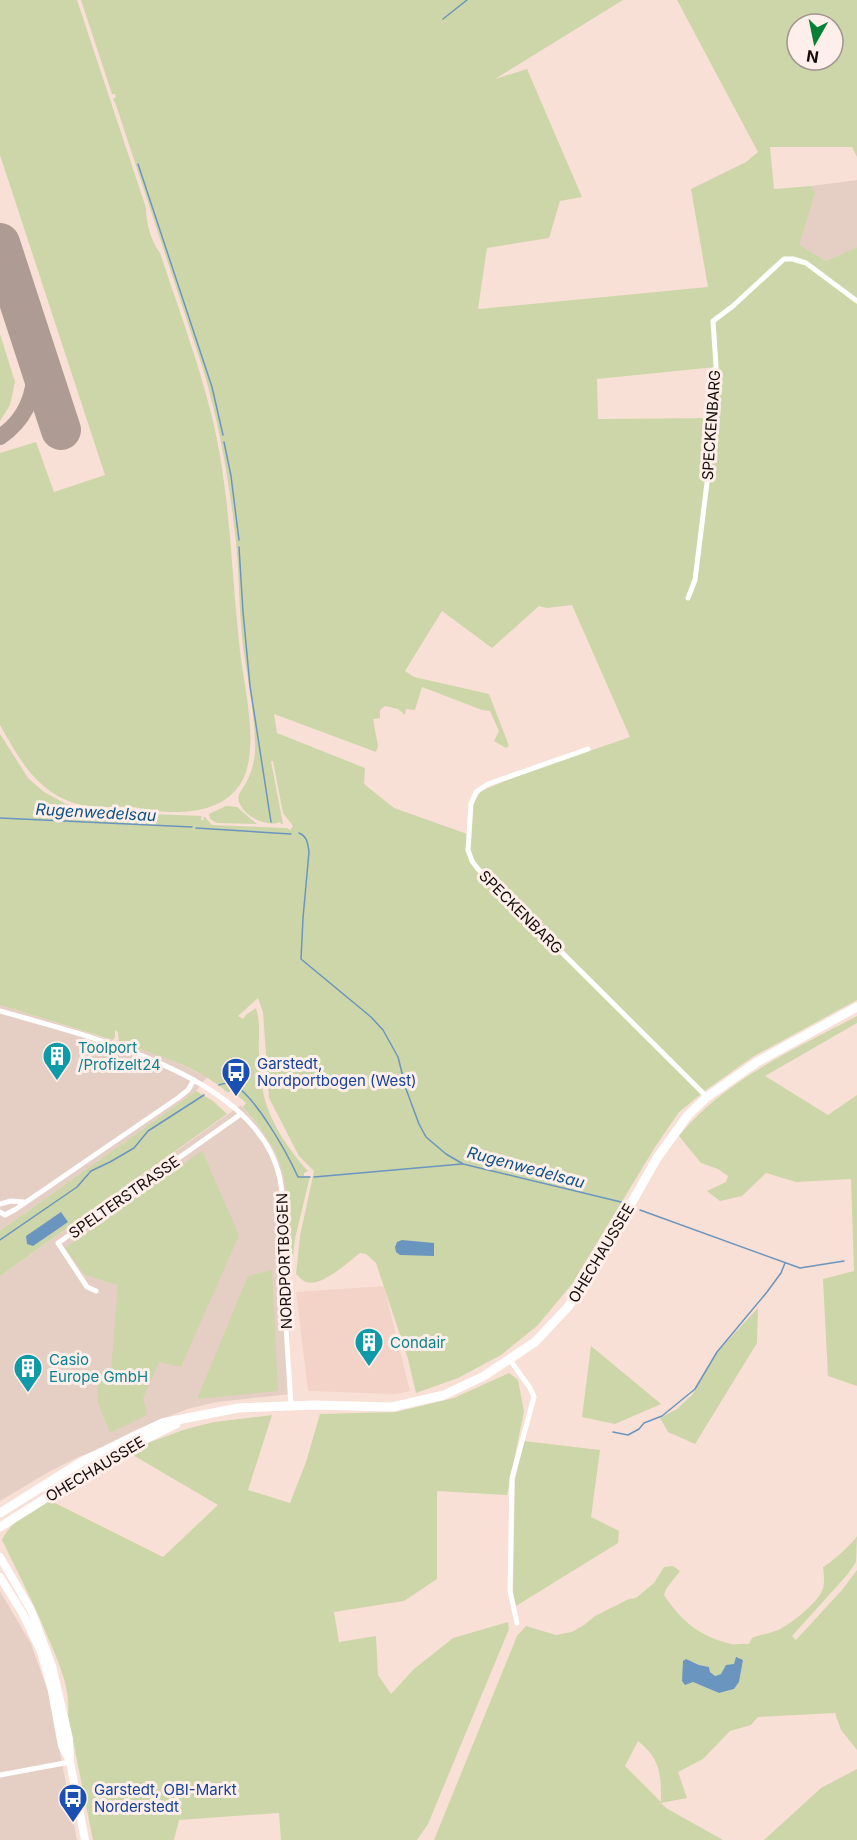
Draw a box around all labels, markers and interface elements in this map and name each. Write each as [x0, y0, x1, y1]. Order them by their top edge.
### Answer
north arrow [785, 12, 845, 72]
text: N [805, 46, 820, 68]
street label: SPECKENBARG [698, 369, 724, 481]
water label: Rugenwedelsau [35, 799, 157, 825]
street label: SPECKENBARG [475, 866, 567, 958]
place label: Toolport /Profizelt24 [78, 1038, 161, 1074]
building icon: Toolport /Profizelt24 [41, 1040, 73, 1082]
place label: Garstedt, Nordportbogen (West) [257, 1054, 417, 1090]
bus stop icon: Garstedt, Nordportbogen (West) [220, 1056, 252, 1098]
water label: Rugenwedelsau [465, 1142, 587, 1192]
street label: SPELTERSTRASSE [65, 1152, 183, 1242]
street label: NORDPORTBOGEN [272, 1192, 296, 1330]
street label: OHECHAUSSEE [564, 1200, 638, 1306]
building icon: Condair [353, 1326, 385, 1368]
place label: Condair [390, 1333, 446, 1352]
place label: Casio Europe GmbH [49, 1350, 148, 1386]
building icon: Casio Europe GmbH [12, 1352, 44, 1394]
street label: OHECHAUSSEE [42, 1432, 148, 1506]
place label: Garstedt, OBI-Markt Norderstedt [94, 1780, 237, 1816]
bus stop icon: Garstedt, OBI-Markt Norderstedt [57, 1782, 89, 1824]

